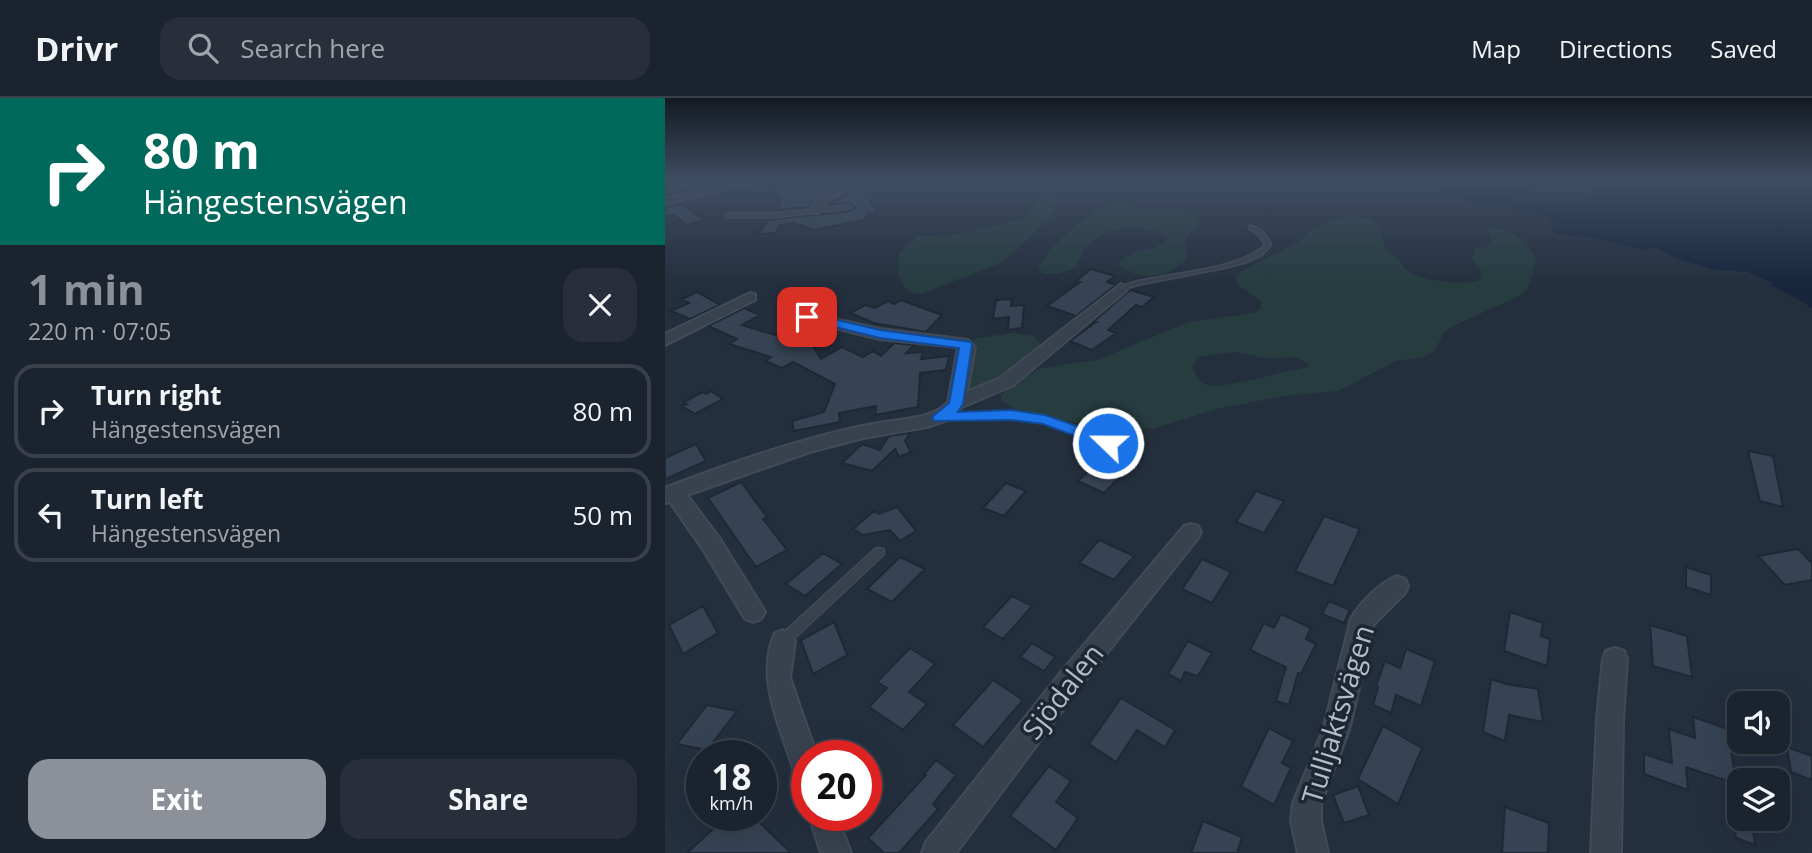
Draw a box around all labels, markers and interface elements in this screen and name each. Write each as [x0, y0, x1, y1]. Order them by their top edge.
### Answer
search box [160, 17, 650, 80]
text: Drivr [35, 26, 118, 71]
icon: search [184, 29, 222, 67]
text: Search here [240, 30, 385, 66]
text: Map [1471, 32, 1521, 65]
text: Directions [1559, 32, 1672, 65]
text: Saved [1710, 32, 1777, 65]
text: 80 m [143, 117, 260, 183]
icon: right [28, 126, 119, 217]
text: Hängestensvägen [143, 180, 408, 223]
text: 1 min [28, 260, 145, 317]
button: close [563, 268, 637, 342]
pin [777, 287, 837, 347]
icon: arrive [788, 298, 826, 336]
text: 220 m · 07:05 [28, 315, 171, 347]
text: Turn right [91, 377, 222, 413]
icon: right [32, 392, 70, 430]
text: 80 m [572, 393, 633, 429]
position arrow [1071, 406, 1145, 480]
text: Hängestensvägen [91, 413, 281, 445]
text: Turn left [91, 481, 203, 517]
icon: left [32, 496, 70, 534]
text: 50 m [572, 497, 633, 533]
text: Hängestensvägen [91, 517, 281, 549]
street label: Tulljaktsvägen [1292, 620, 1382, 808]
street label: Sjödalen [1013, 635, 1111, 747]
map controls [1727, 691, 1790, 831]
button: sound [1727, 691, 1790, 754]
speed limit sign: 20 [791, 740, 882, 831]
text: 18 [711, 753, 752, 800]
button: Exit [28, 759, 326, 839]
button: Share [340, 759, 637, 839]
button: layers [1727, 768, 1790, 831]
text: km/h [710, 791, 753, 815]

